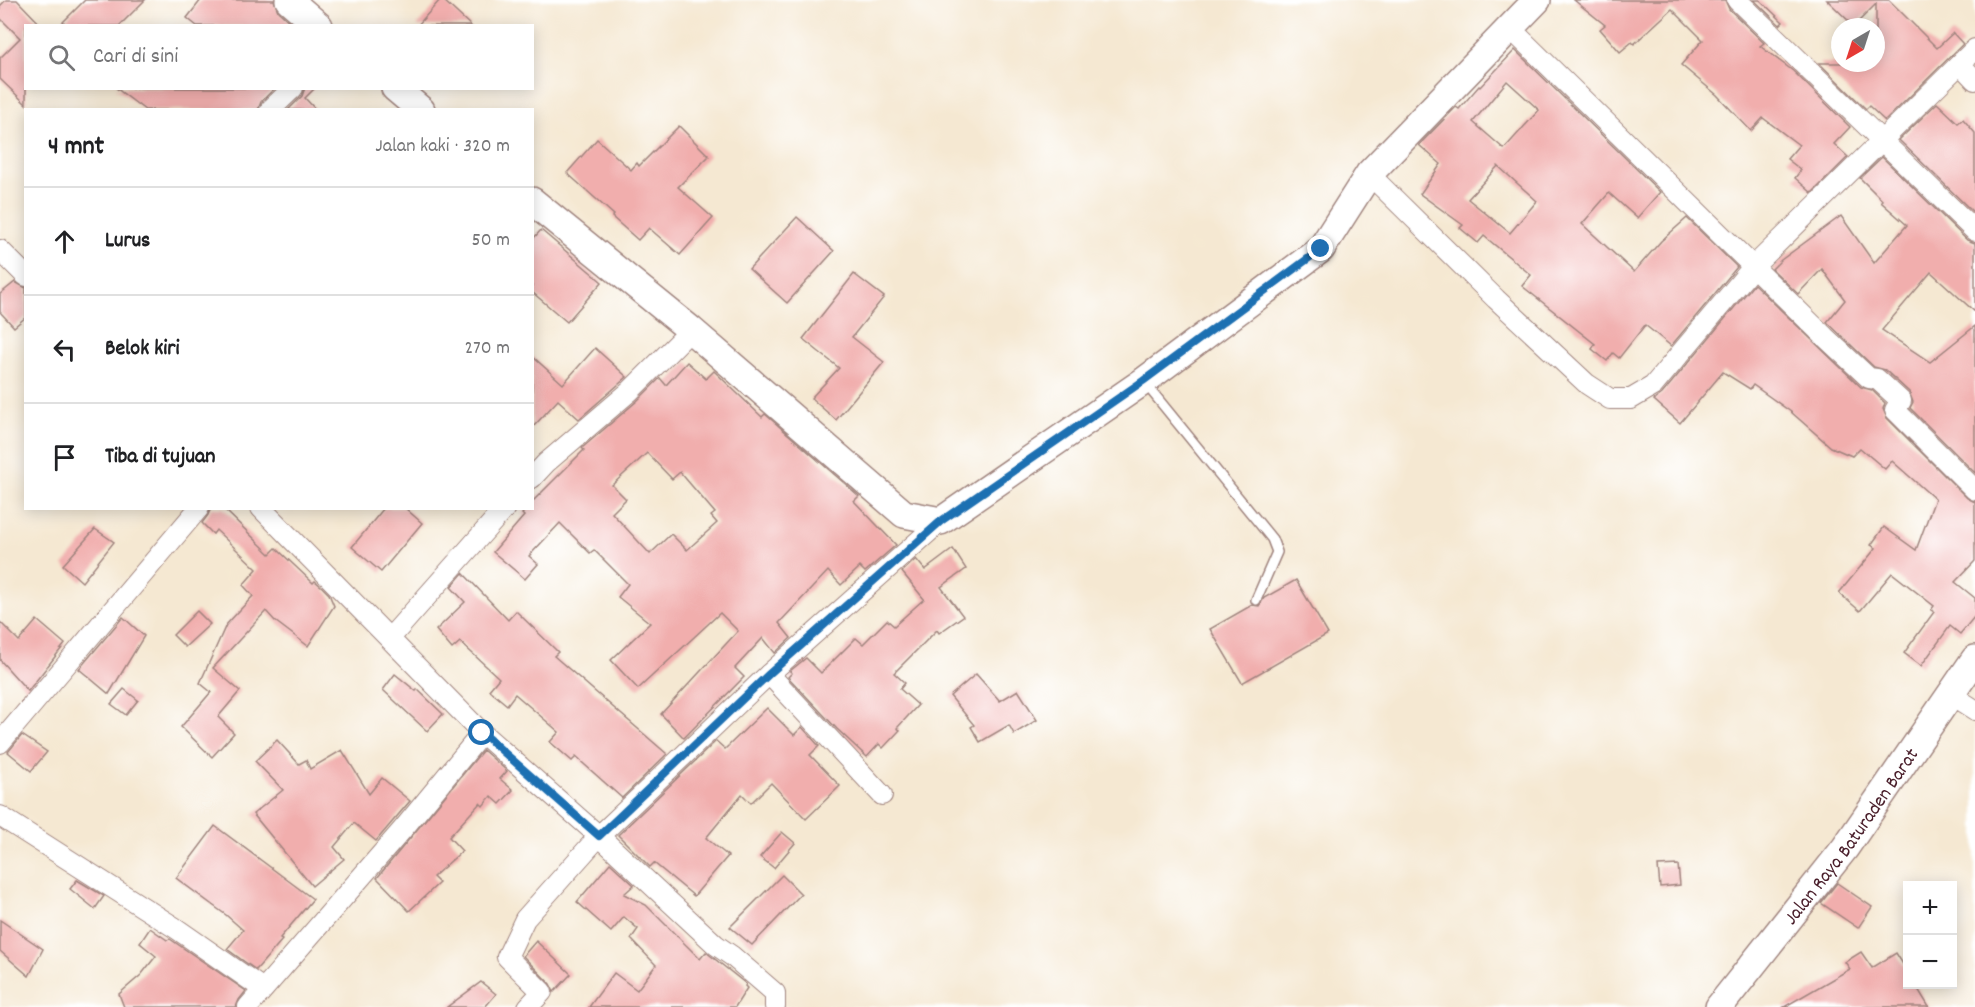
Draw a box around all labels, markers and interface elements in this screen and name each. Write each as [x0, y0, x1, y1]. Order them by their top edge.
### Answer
north arrow [1831, 18, 1885, 72]
search box [24, 24, 534, 90]
icon: search [45, 41, 78, 74]
text: Cari di sini [93, 42, 178, 73]
text: 4 mnt [48, 129, 104, 166]
text: Jalan kaki · 320 m [375, 133, 510, 161]
icon: ahead [48, 225, 81, 258]
text: Lurus [105, 226, 150, 257]
text: 50 m [472, 227, 510, 255]
route end [1307, 235, 1333, 261]
icon: left [48, 333, 81, 366]
text: Belok kiri [105, 334, 179, 365]
text: 270 m [464, 335, 510, 363]
icon: arrive [48, 441, 81, 474]
text: Tiba di tujuan [105, 442, 215, 473]
route start [468, 719, 494, 745]
street label: Jalan Raya Baturaden Barat [1778, 743, 1927, 932]
map controls [1903, 881, 1957, 989]
button: + [1903, 881, 1957, 935]
button: − [1903, 935, 1957, 989]

